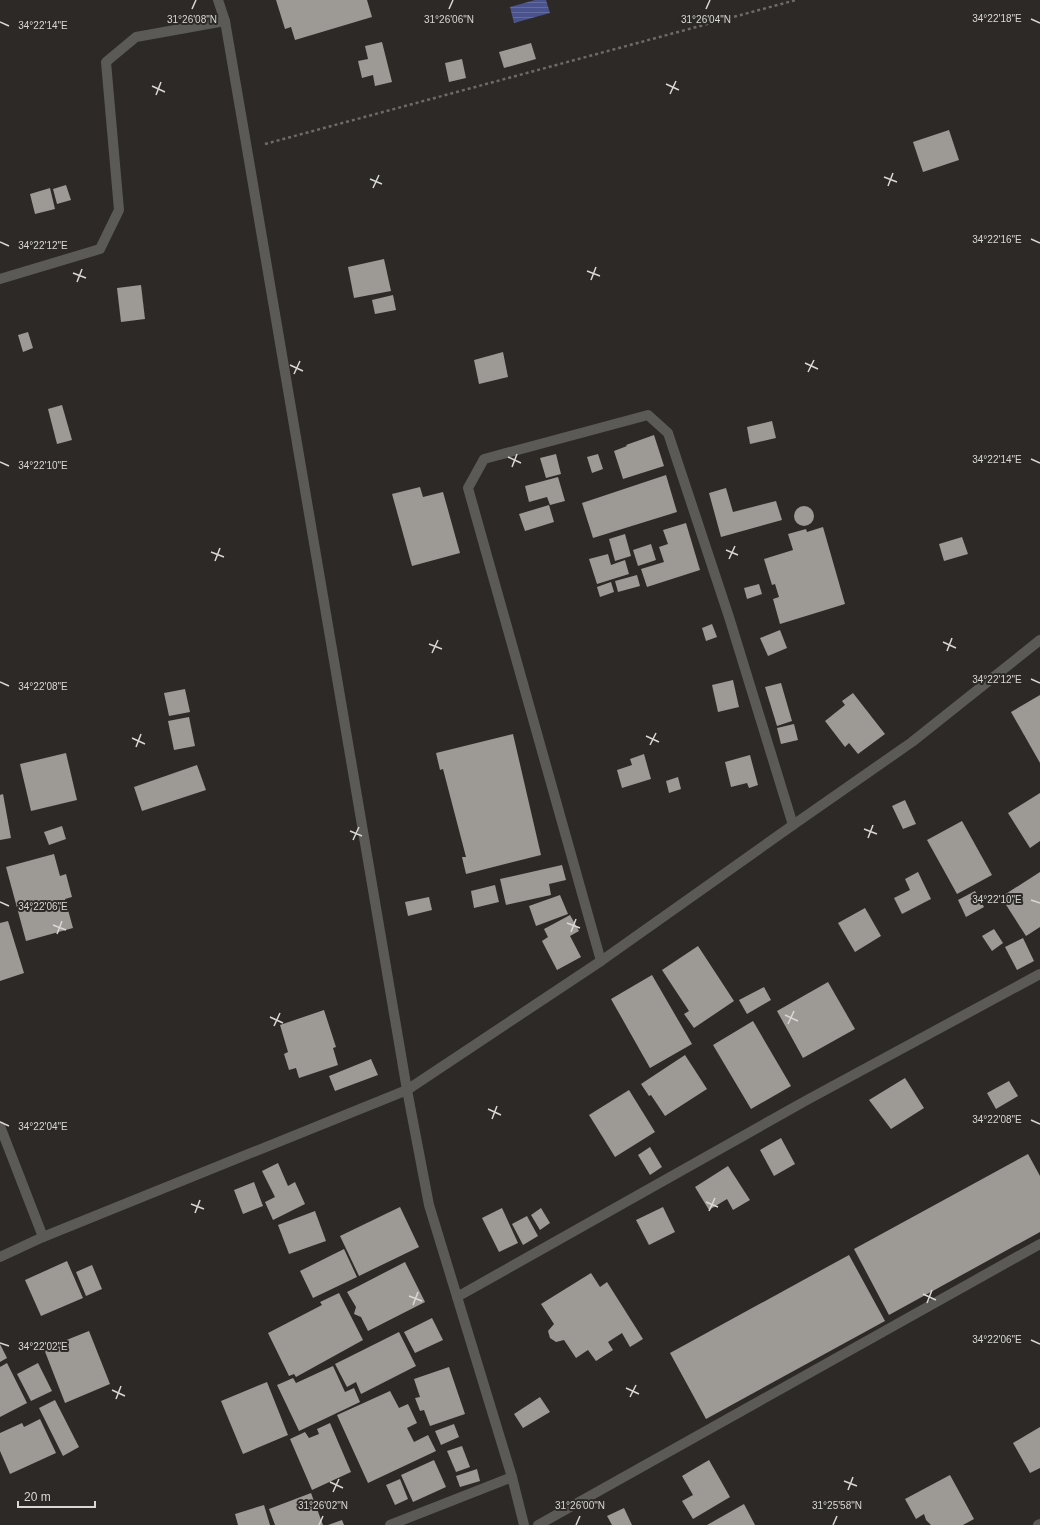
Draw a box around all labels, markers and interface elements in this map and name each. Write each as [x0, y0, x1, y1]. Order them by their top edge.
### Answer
text: 34°22'18"E [972, 13, 1022, 24]
text: 31°26'08"N [167, 14, 217, 25]
text: 31°26'06"N [424, 14, 474, 25]
text: 31°26'04"N [681, 14, 731, 25]
text: 34°22'14"E [18, 20, 68, 31]
text: 34°22'16"E [972, 234, 1022, 245]
text: 34°22'12"E [18, 240, 68, 251]
text: 34°22'14"E [972, 454, 1022, 465]
text: 34°22'10"E [18, 460, 68, 471]
text: 34°22'12"E [972, 674, 1022, 685]
text: 34°22'08"E [18, 681, 68, 692]
text: 34°22'10"E [972, 894, 1022, 905]
text: 34°22'06"E [18, 901, 68, 912]
text: 34°22'08"E [972, 1114, 1022, 1125]
text: 34°22'04"E [18, 1121, 68, 1132]
text: 34°22'06"E [972, 1334, 1022, 1345]
text: 34°22'02"E [18, 1341, 68, 1352]
scale bar [18, 1483, 95, 1509]
text: 20 m [24, 1490, 51, 1504]
text: 31°26'02"N [298, 1500, 348, 1511]
text: 31°26'00"N [555, 1500, 605, 1511]
text: 31°25'58"N [812, 1500, 862, 1511]

